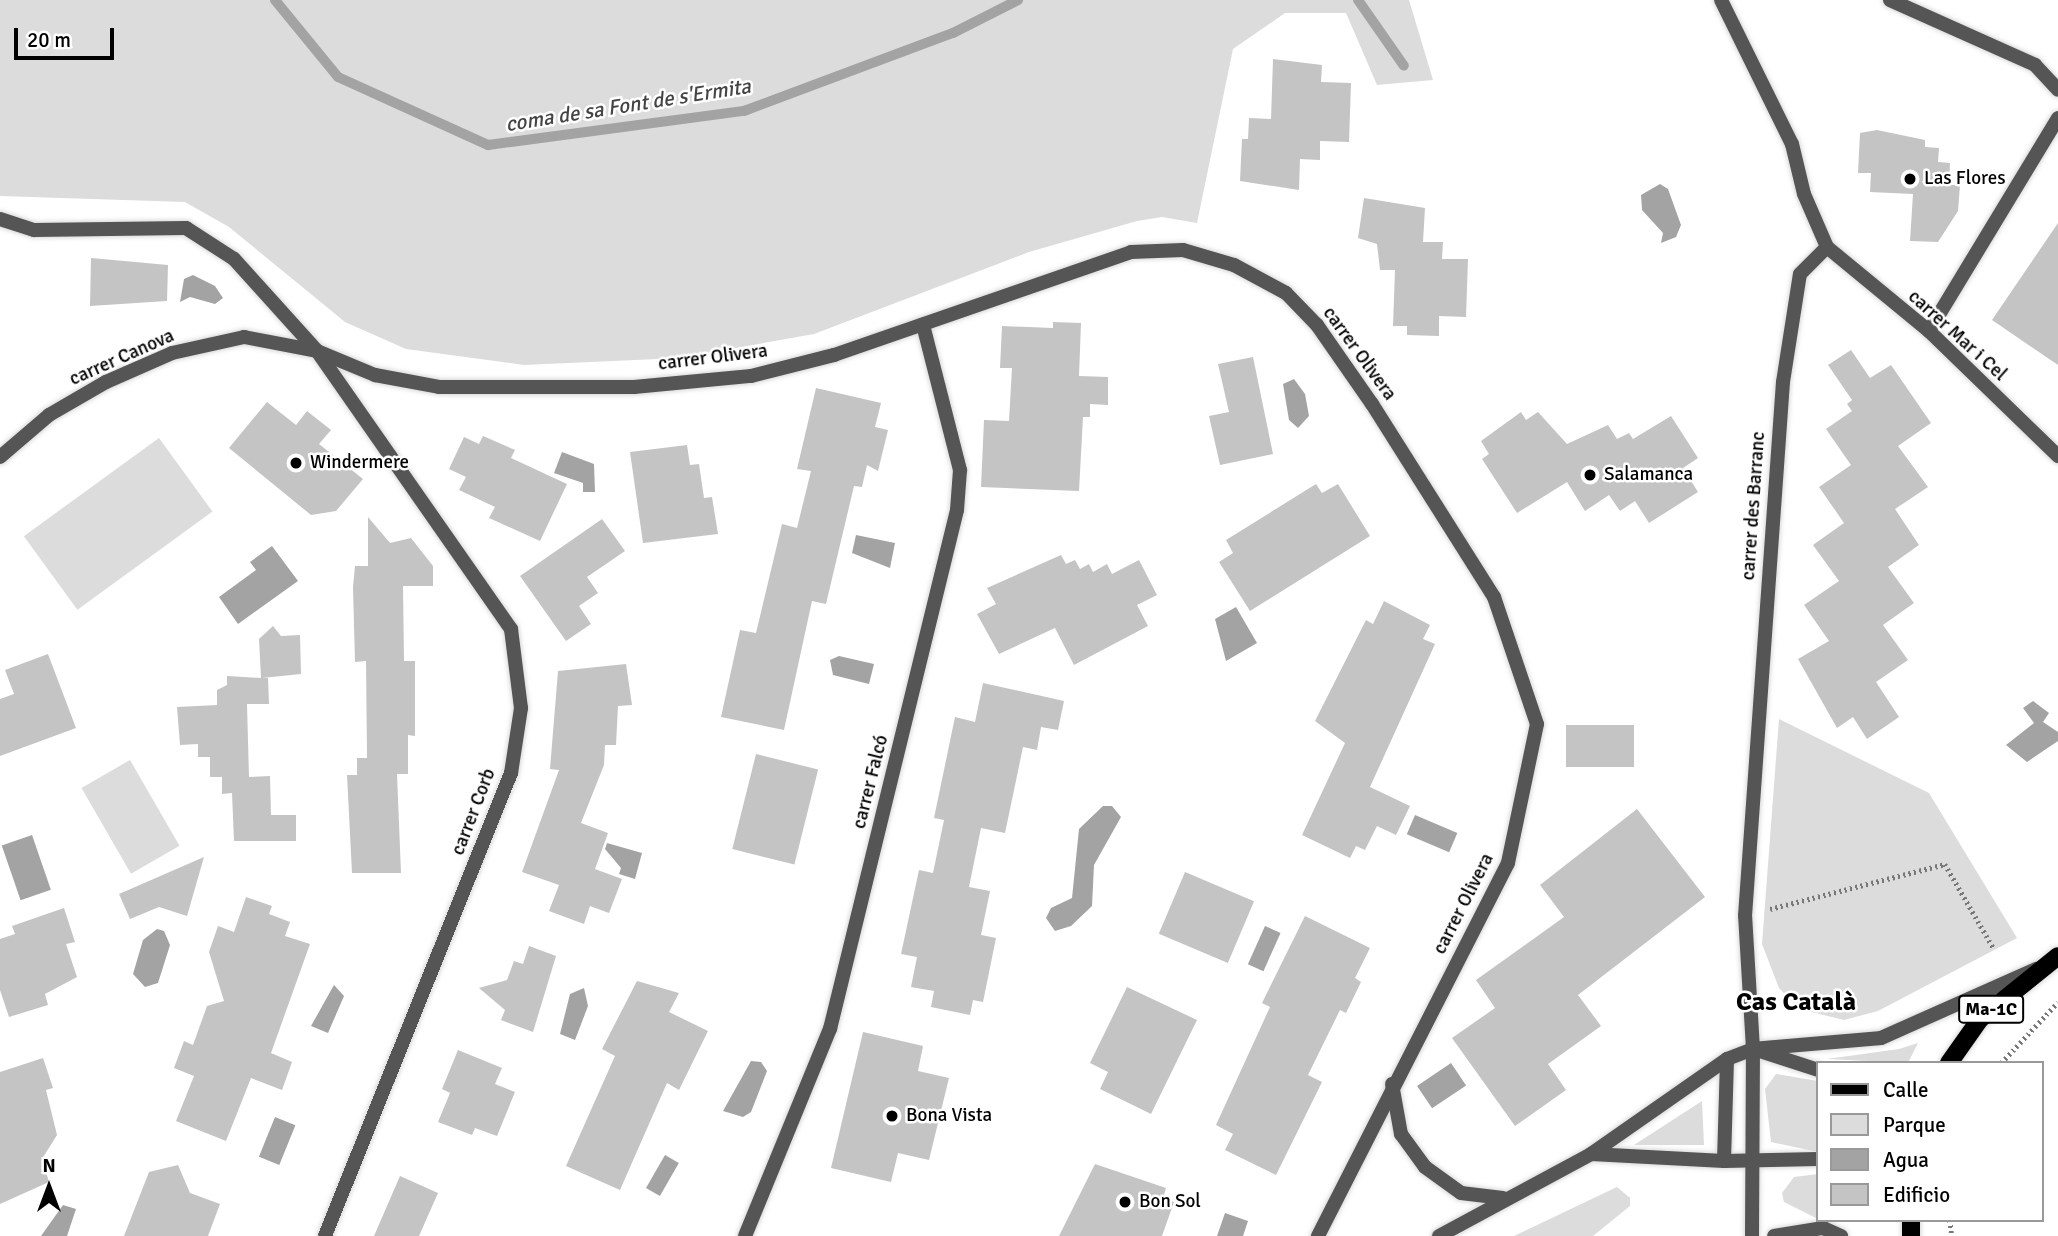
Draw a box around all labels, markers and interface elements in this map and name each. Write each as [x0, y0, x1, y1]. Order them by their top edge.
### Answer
scale bar [18, 14, 117, 58]
text: 20 m [27, 27, 71, 53]
water label: coma de sa Font de s'Ermita [504, 73, 752, 137]
place label: Las Flores [1924, 168, 2005, 190]
marker: Las Flores [1902, 171, 1918, 187]
street label: carrer Mar i Cel [1903, 286, 2011, 386]
street label: carrer Olivera [1317, 303, 1401, 405]
street label: carrer Canova [66, 325, 178, 391]
street label: carrer Olivera [657, 340, 769, 376]
street label: carrer des Barranc [1737, 431, 1771, 581]
place label: Windermere [310, 452, 409, 474]
marker: Windermere [288, 455, 304, 471]
place label: Salamanca [1604, 464, 1693, 486]
marker: Salamanca [1582, 467, 1598, 483]
street label: carrer Falcó [848, 733, 894, 831]
street label: carrer Corb [447, 765, 501, 859]
street label: carrer Olivera [1429, 850, 1499, 958]
district label: Cas Català [1736, 987, 1856, 1019]
road number: Ma-1C [1958, 994, 2024, 1024]
legend [1816, 1061, 2044, 1222]
text: Calle [1883, 1077, 1929, 1103]
place label: Bona Vista [906, 1105, 992, 1127]
marker: Bona Vista [884, 1108, 900, 1124]
text: Parque [1883, 1112, 1946, 1138]
text: Agua [1883, 1147, 1929, 1173]
north arrow [14, 1152, 84, 1222]
text: N [42, 1154, 56, 1178]
text: Edificio [1883, 1182, 1950, 1208]
place label: Bon Sol [1139, 1191, 1201, 1213]
marker: Bon Sol [1117, 1194, 1133, 1210]

